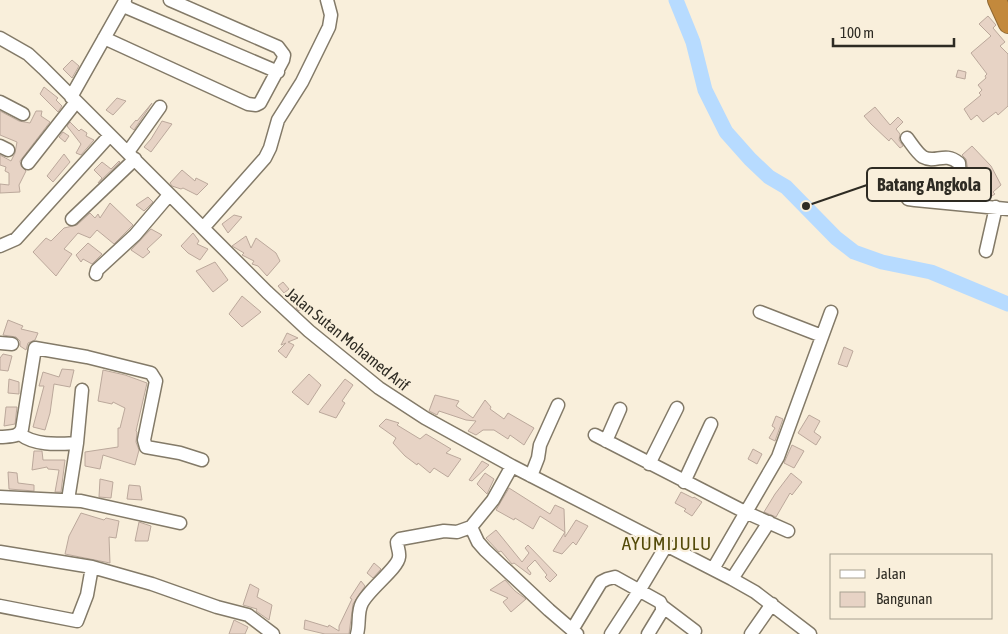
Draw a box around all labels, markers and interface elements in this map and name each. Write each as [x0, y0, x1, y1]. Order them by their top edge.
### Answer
scale bar [833, 15, 954, 47]
text: 100 m [840, 24, 874, 41]
callout: Batang Angkola [867, 168, 991, 201]
text: Batang Angkola [877, 174, 981, 195]
street label: Jalan Sutan Mohamed Arif [283, 284, 414, 395]
district label: AYUMIJULU [622, 532, 712, 554]
legend [830, 554, 993, 619]
text: Jalan [876, 565, 906, 582]
text: Bangunan [876, 590, 933, 607]

